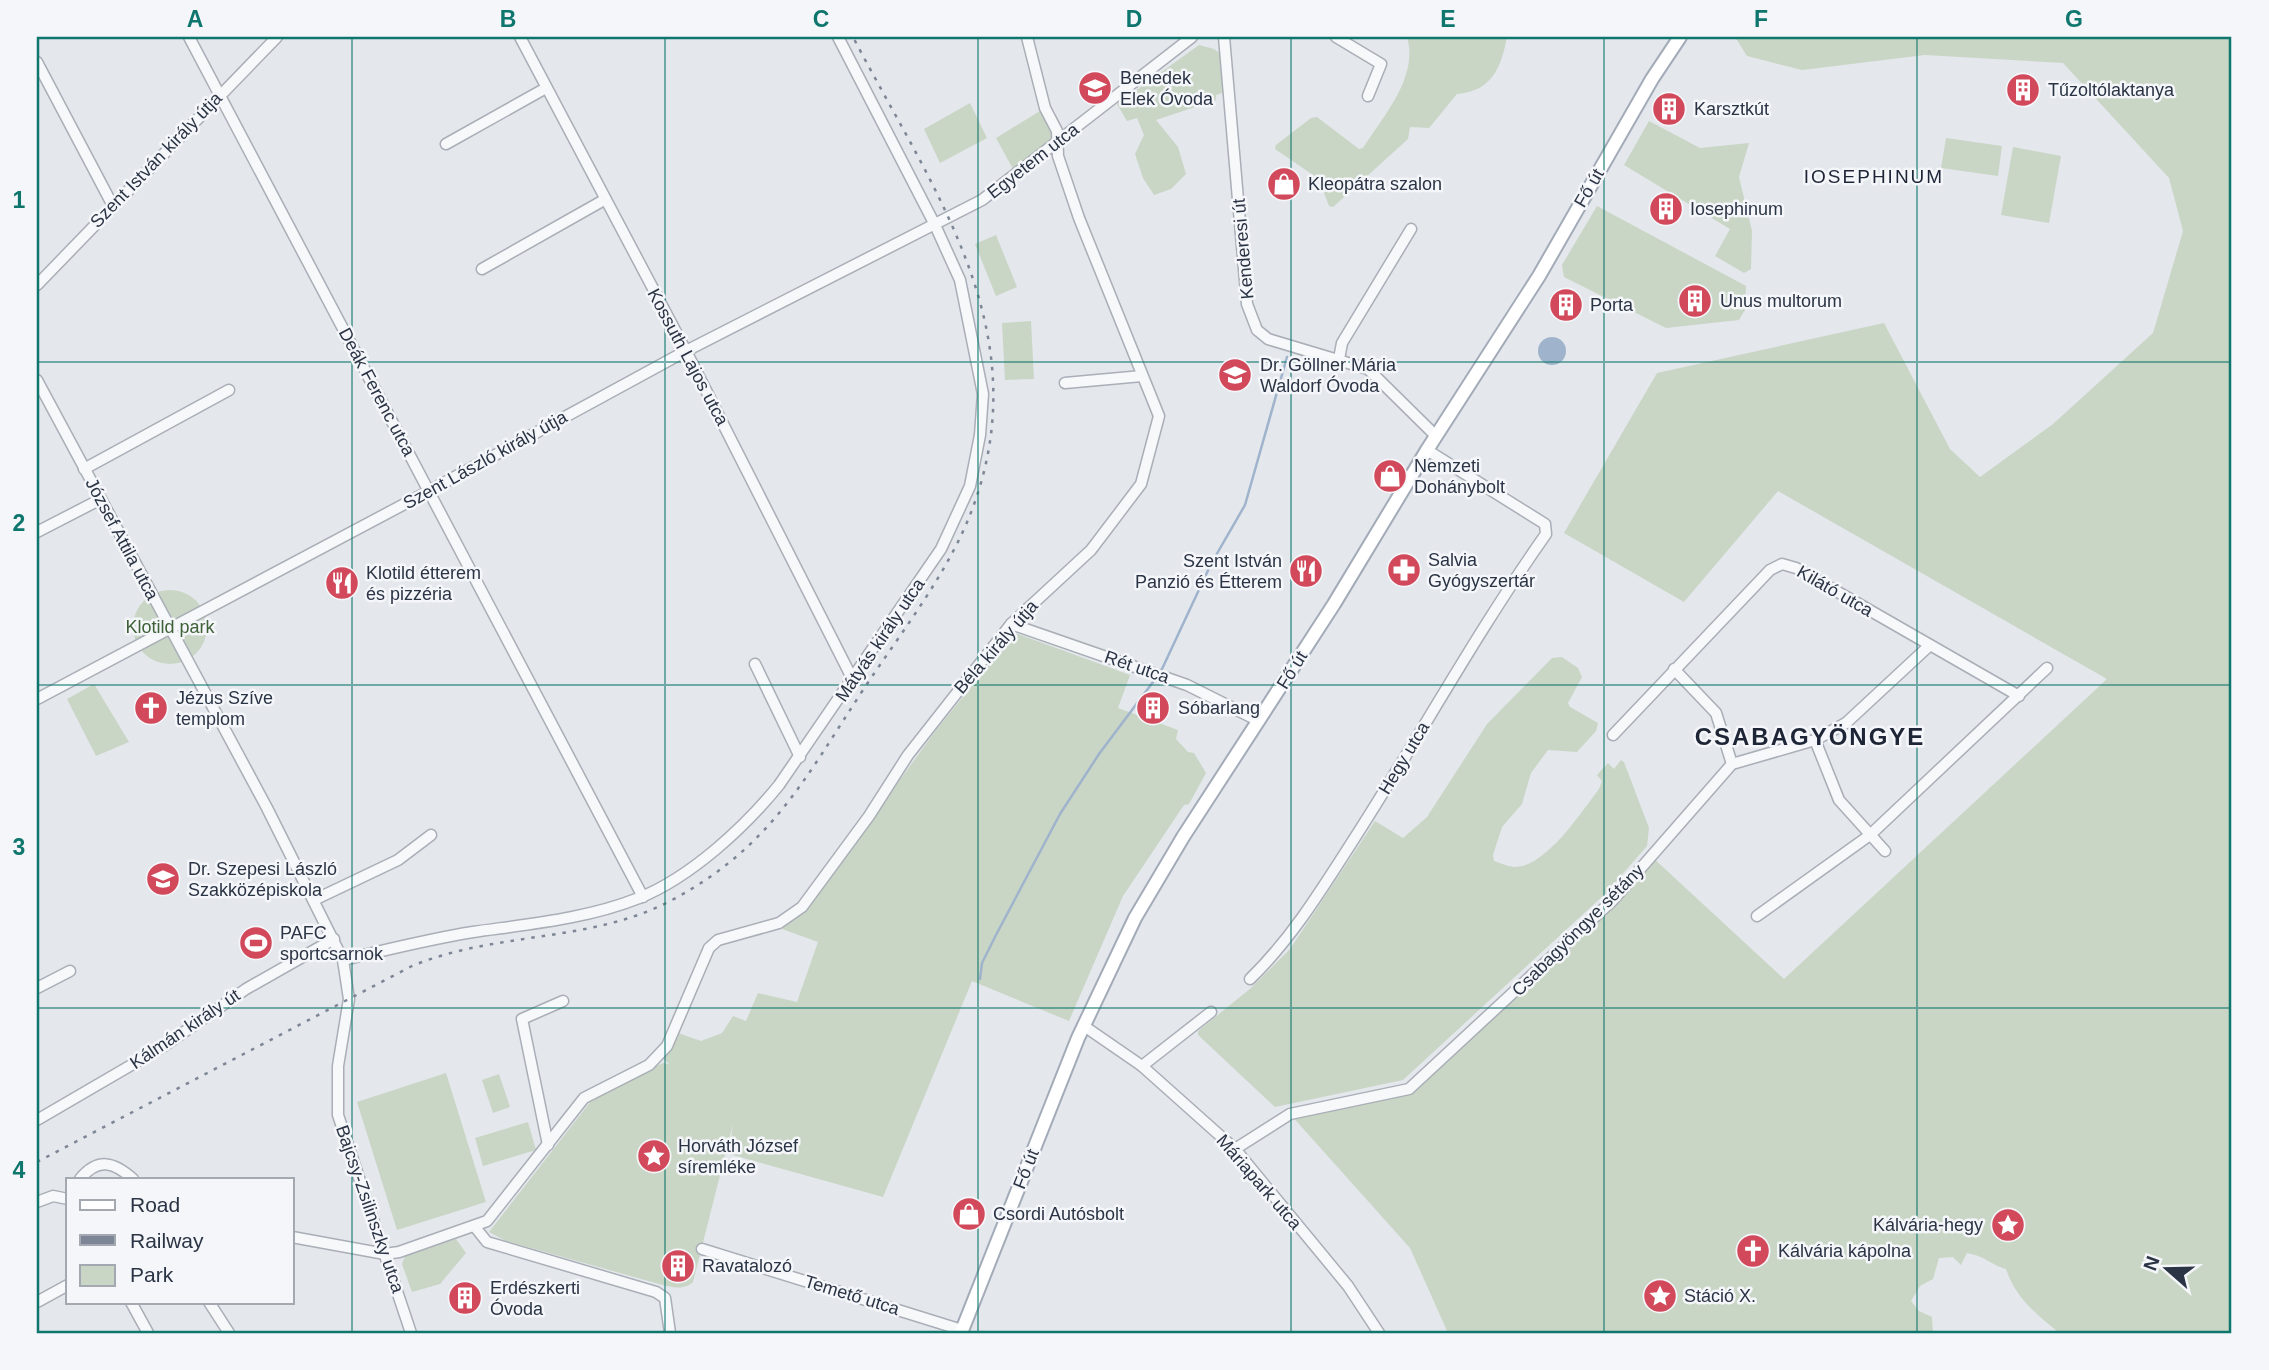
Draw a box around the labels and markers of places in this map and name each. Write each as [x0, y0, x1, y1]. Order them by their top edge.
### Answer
place label: Benedek Elek Óvoda [1120, 68, 1214, 109]
school or university icon: Benedek Elek Óvoda [1076, 69, 1114, 107]
building icon: Tűzoltólaktanya [2004, 71, 2042, 109]
place label: Tűzoltólaktanya [2048, 80, 2175, 100]
building icon: Karsztkút [1650, 90, 1688, 128]
place label: Karsztkút [1694, 99, 1769, 119]
shop icon: Kleopátra szalon [1265, 165, 1303, 203]
place label: Kleopátra szalon [1308, 174, 1442, 194]
building icon: Iosephinum [1647, 190, 1685, 228]
place label: Iosephinum [1690, 199, 1783, 219]
building icon: Unus multorum [1676, 282, 1714, 320]
building icon: Porta [1547, 286, 1585, 324]
place label: Unus multorum [1720, 291, 1842, 311]
place label: Porta [1590, 295, 1634, 315]
place label: Dr. Göllner Mária Waldorf Óvoda [1260, 355, 1397, 396]
school or university icon: Dr. Göllner Mária Waldorf Óvoda [1216, 356, 1254, 394]
place label: Nemzeti Dohánybolt [1414, 456, 1505, 497]
shop icon: Nemzeti Dohánybolt [1371, 457, 1409, 495]
place label: Salvia Gyógyszertár [1428, 550, 1535, 591]
place label: Szent István Panzió és Étterem [1135, 551, 1282, 592]
pharmacy icon: Salvia Gyógyszertár [1385, 551, 1423, 589]
restaurant icon: Szent István Panzió és Étterem [1287, 552, 1325, 590]
place label: Klotild étterem és pizzéria [366, 563, 481, 604]
restaurant icon: Klotild étterem és pizzéria [323, 564, 361, 602]
place label: Jézus Szíve templom [176, 688, 273, 729]
church icon: Jézus Szíve templom [132, 689, 170, 727]
building icon: Sóbarlang [1134, 689, 1172, 727]
place label: Sóbarlang [1178, 698, 1260, 718]
place label: Dr. Szepesi László Szakközépiskola [188, 859, 337, 900]
school or university icon: Dr. Szepesi László Szakközépiskola [144, 860, 182, 898]
place label: PAFC sportcsarnok [280, 923, 384, 964]
sports icon: PAFC sportcsarnok [237, 924, 275, 962]
place label: Horváth József síremléke [678, 1136, 799, 1177]
place icon: Horváth József síremléke [635, 1137, 673, 1175]
shop icon: Csordi Autósbolt [950, 1195, 988, 1233]
place label: Csordi Autósbolt [993, 1204, 1124, 1224]
place icon: Kálvária-hegy [1989, 1206, 2027, 1244]
place label: Kálvária-hegy [1873, 1215, 1983, 1235]
church icon: Kálvária kápolna [1734, 1232, 1772, 1270]
place label: Kálvária kápolna [1778, 1241, 1912, 1261]
building icon: Ravatalozó [659, 1247, 697, 1285]
place label: Ravatalozó [702, 1256, 792, 1276]
place icon: Stáció X. [1641, 1277, 1679, 1315]
place label: Erdészkerti Óvoda [490, 1278, 580, 1319]
building icon: Erdészkerti Óvoda [446, 1279, 484, 1317]
place label: Stáció X. [1684, 1286, 1756, 1306]

